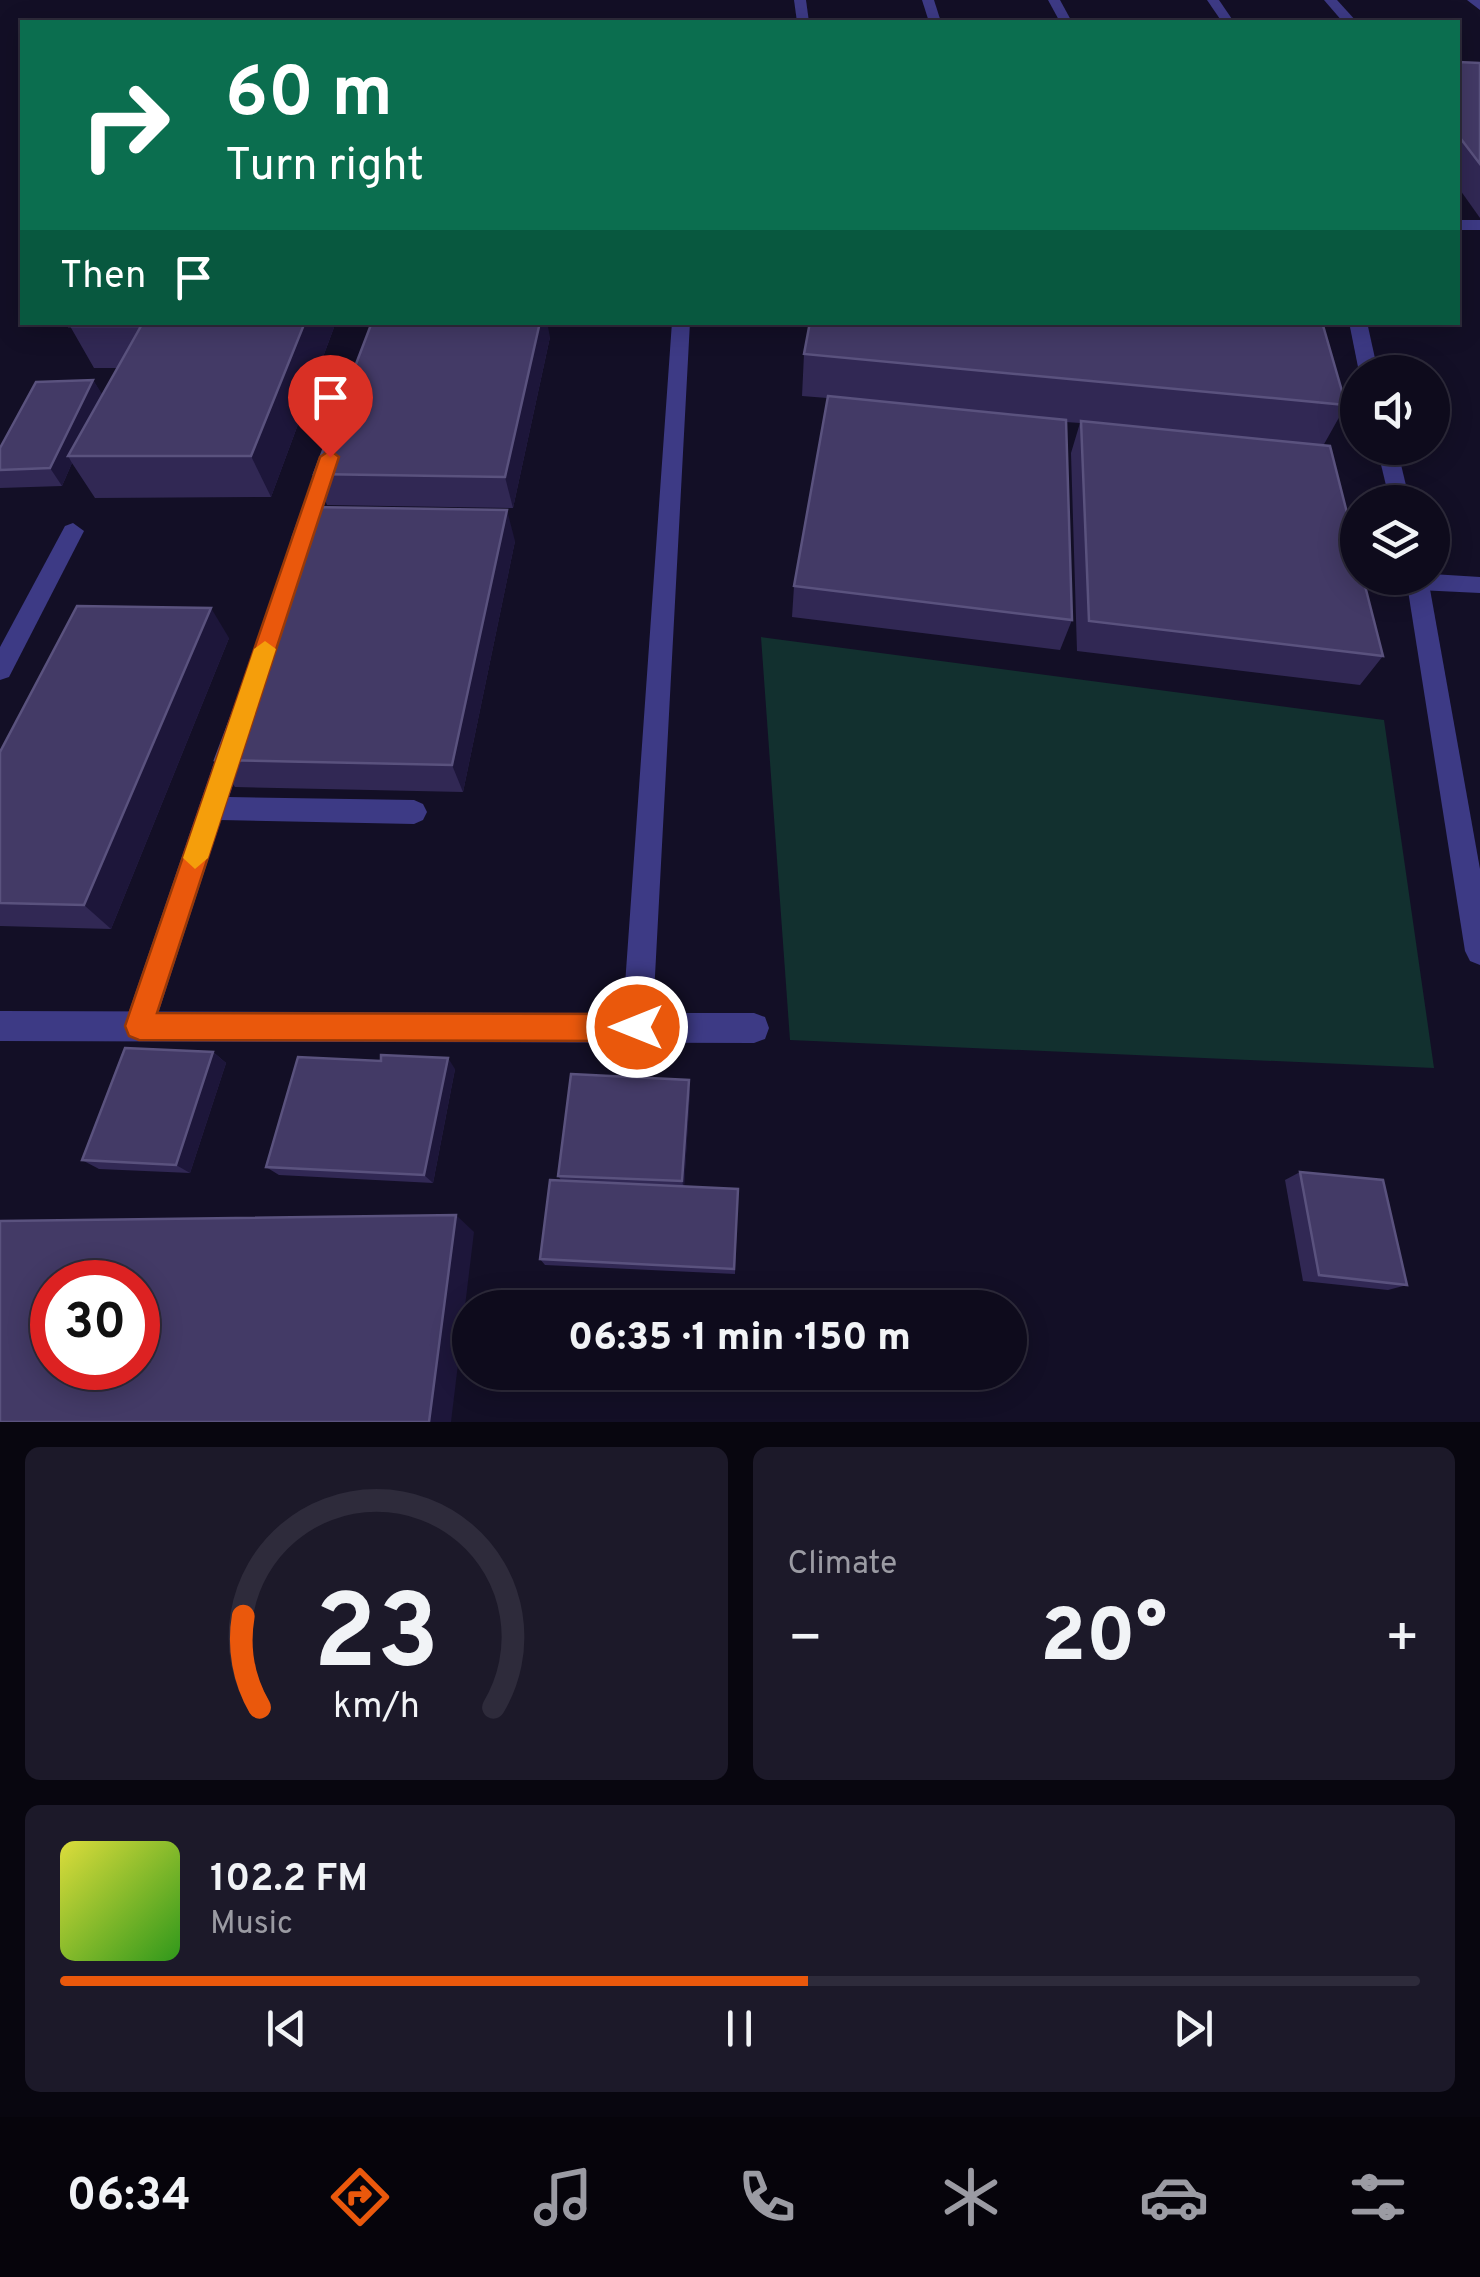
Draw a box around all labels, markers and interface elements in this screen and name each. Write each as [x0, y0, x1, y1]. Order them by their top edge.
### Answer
text: 60 m [225, 52, 393, 141]
icon: right [60, 60, 190, 190]
text: Turn right [225, 139, 424, 196]
icon: arrive [166, 250, 221, 305]
text: Then [60, 253, 146, 302]
pin [288, 355, 373, 458]
map controls [1340, 355, 1450, 595]
button: sound [1340, 355, 1450, 465]
icon: arrive [303, 370, 358, 425]
button: layers [1340, 485, 1450, 595]
position arrow [585, 975, 689, 1079]
speed limit sign: 30 [30, 1260, 160, 1390]
text: 06:35 · 1 min · 150 m [568, 1315, 911, 1364]
text: Climate [788, 1545, 897, 1585]
text: 23 [313, 1573, 439, 1705]
text: 20° [1040, 1593, 1167, 1688]
text: − [788, 1606, 823, 1676]
text: + [1385, 1606, 1420, 1676]
text: km/h [333, 1685, 420, 1731]
text: 102.2 FM [210, 1856, 368, 1905]
text: Music [210, 1905, 293, 1945]
icon: previous [259, 2001, 314, 2056]
icon: pause [712, 2001, 767, 2056]
icon: next [1166, 2001, 1221, 2056]
icon: directions [325, 2162, 395, 2232]
icon: music [528, 2162, 598, 2232]
icon: phone [732, 2162, 802, 2232]
icon: climate [936, 2162, 1006, 2232]
icon: car [1139, 2162, 1209, 2232]
icon: filters [1343, 2162, 1413, 2232]
text: 06:34 [67, 2169, 191, 2226]

